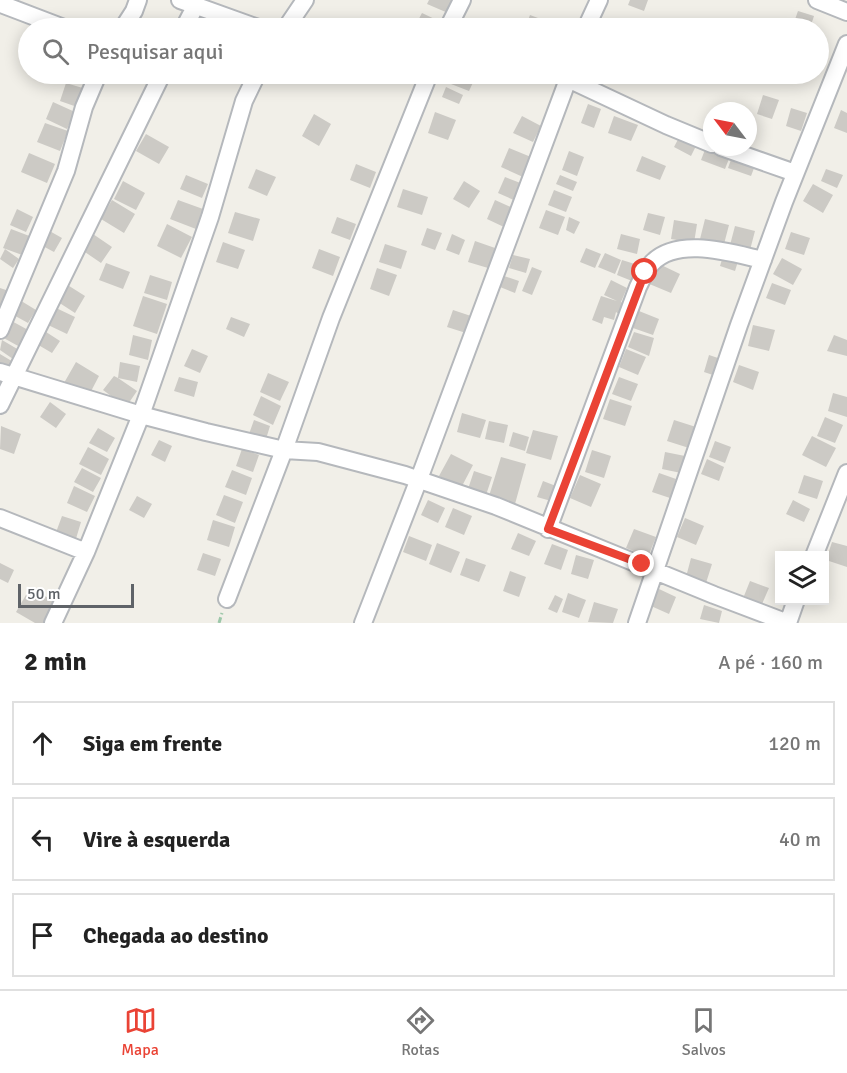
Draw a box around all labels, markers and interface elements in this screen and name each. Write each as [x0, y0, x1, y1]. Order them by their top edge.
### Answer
search box [18, 18, 829, 84]
icon: search [39, 35, 72, 68]
text: Pesquisar aqui [87, 38, 223, 65]
north arrow [703, 102, 757, 156]
route start [631, 258, 657, 284]
route end [628, 550, 654, 576]
map controls [775, 551, 829, 605]
button: layers [775, 551, 829, 605]
scale bar [18, 581, 134, 608]
text: 50 m [27, 584, 61, 604]
text: 2 min [24, 646, 87, 678]
text: A pé · 160 m [718, 650, 823, 675]
icon: ahead [26, 727, 59, 760]
text: Siga em frente [83, 730, 222, 757]
text: 120 m [768, 731, 821, 756]
icon: left [26, 823, 59, 856]
text: Vire à esquerda [83, 826, 230, 853]
text: 40 m [779, 827, 821, 852]
icon: arrive [26, 919, 59, 952]
text: Chegada ao destino [83, 922, 269, 949]
tab: Mapa [121, 1004, 159, 1060]
tab: Rotas [401, 1004, 439, 1060]
tab: Salvos [682, 1004, 726, 1060]

